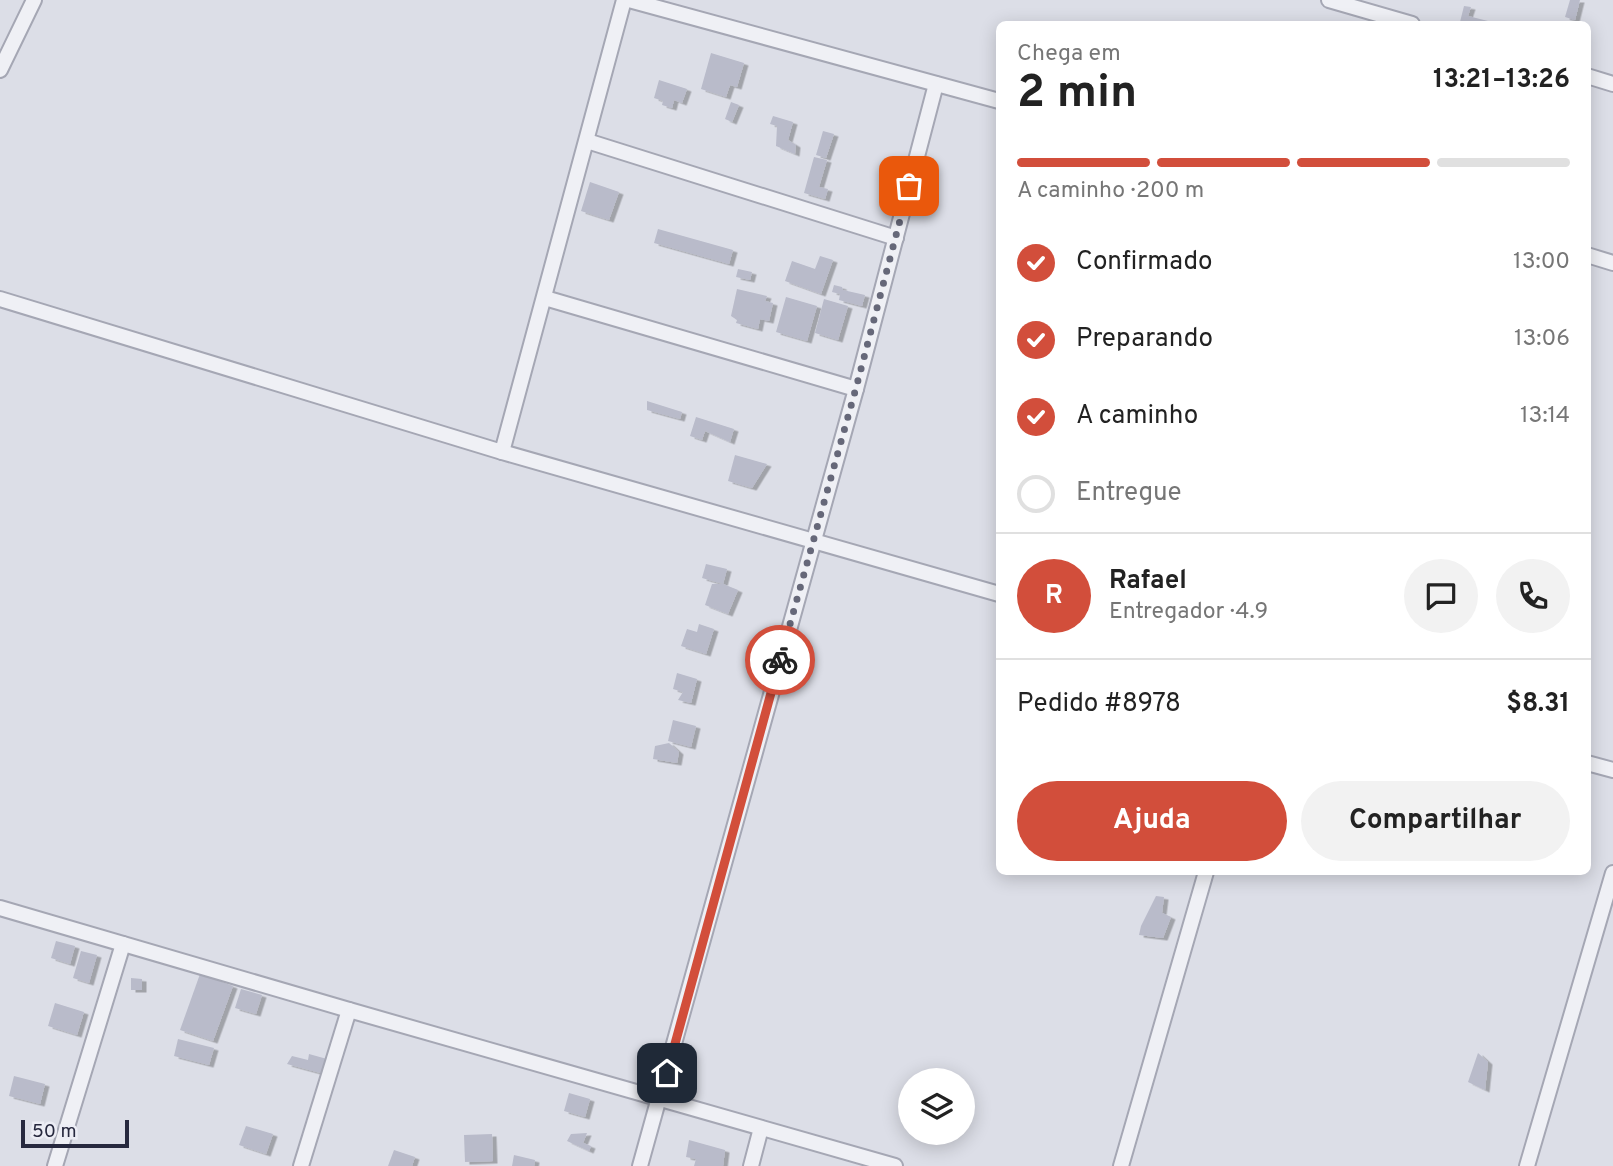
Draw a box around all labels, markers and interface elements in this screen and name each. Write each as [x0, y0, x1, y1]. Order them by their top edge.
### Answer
text: Chega em [1017, 40, 1121, 69]
text: 13:21–13:26 [1433, 64, 1570, 97]
text: 2 min [1017, 65, 1137, 124]
pin [879, 156, 939, 216]
icon: bag [890, 167, 928, 205]
text: A caminho · 200 m [1017, 177, 1204, 206]
icon: check [1017, 244, 1055, 282]
text: Confirmado [1076, 246, 1213, 279]
text: 13:00 [1513, 248, 1570, 277]
icon: check [1017, 321, 1055, 359]
text: Preparando [1076, 323, 1213, 356]
text: 13:06 [1514, 325, 1570, 354]
icon: check [1017, 398, 1055, 436]
text: A caminho [1076, 400, 1198, 433]
text: 13:14 [1520, 402, 1570, 431]
text: Entregue [1076, 477, 1182, 510]
button: chat [1404, 559, 1478, 633]
button: phone [1496, 559, 1570, 633]
text: Rafael [1109, 565, 1187, 598]
text: R [1045, 580, 1063, 613]
text: Entregador · 4.9 [1109, 598, 1268, 627]
courier [745, 625, 815, 695]
icon: bike [761, 641, 799, 679]
text: Pedido #8978 [1017, 688, 1181, 721]
text: $8.31 [1506, 688, 1570, 721]
button: Ajuda [1017, 781, 1287, 861]
button: Compartilhar [1301, 781, 1570, 861]
pin [637, 1043, 697, 1103]
icon: home [648, 1054, 686, 1092]
map controls [898, 1068, 975, 1145]
button: layers [898, 1068, 975, 1145]
scale bar [21, 1117, 130, 1149]
text: 50 m [32, 1120, 77, 1144]

